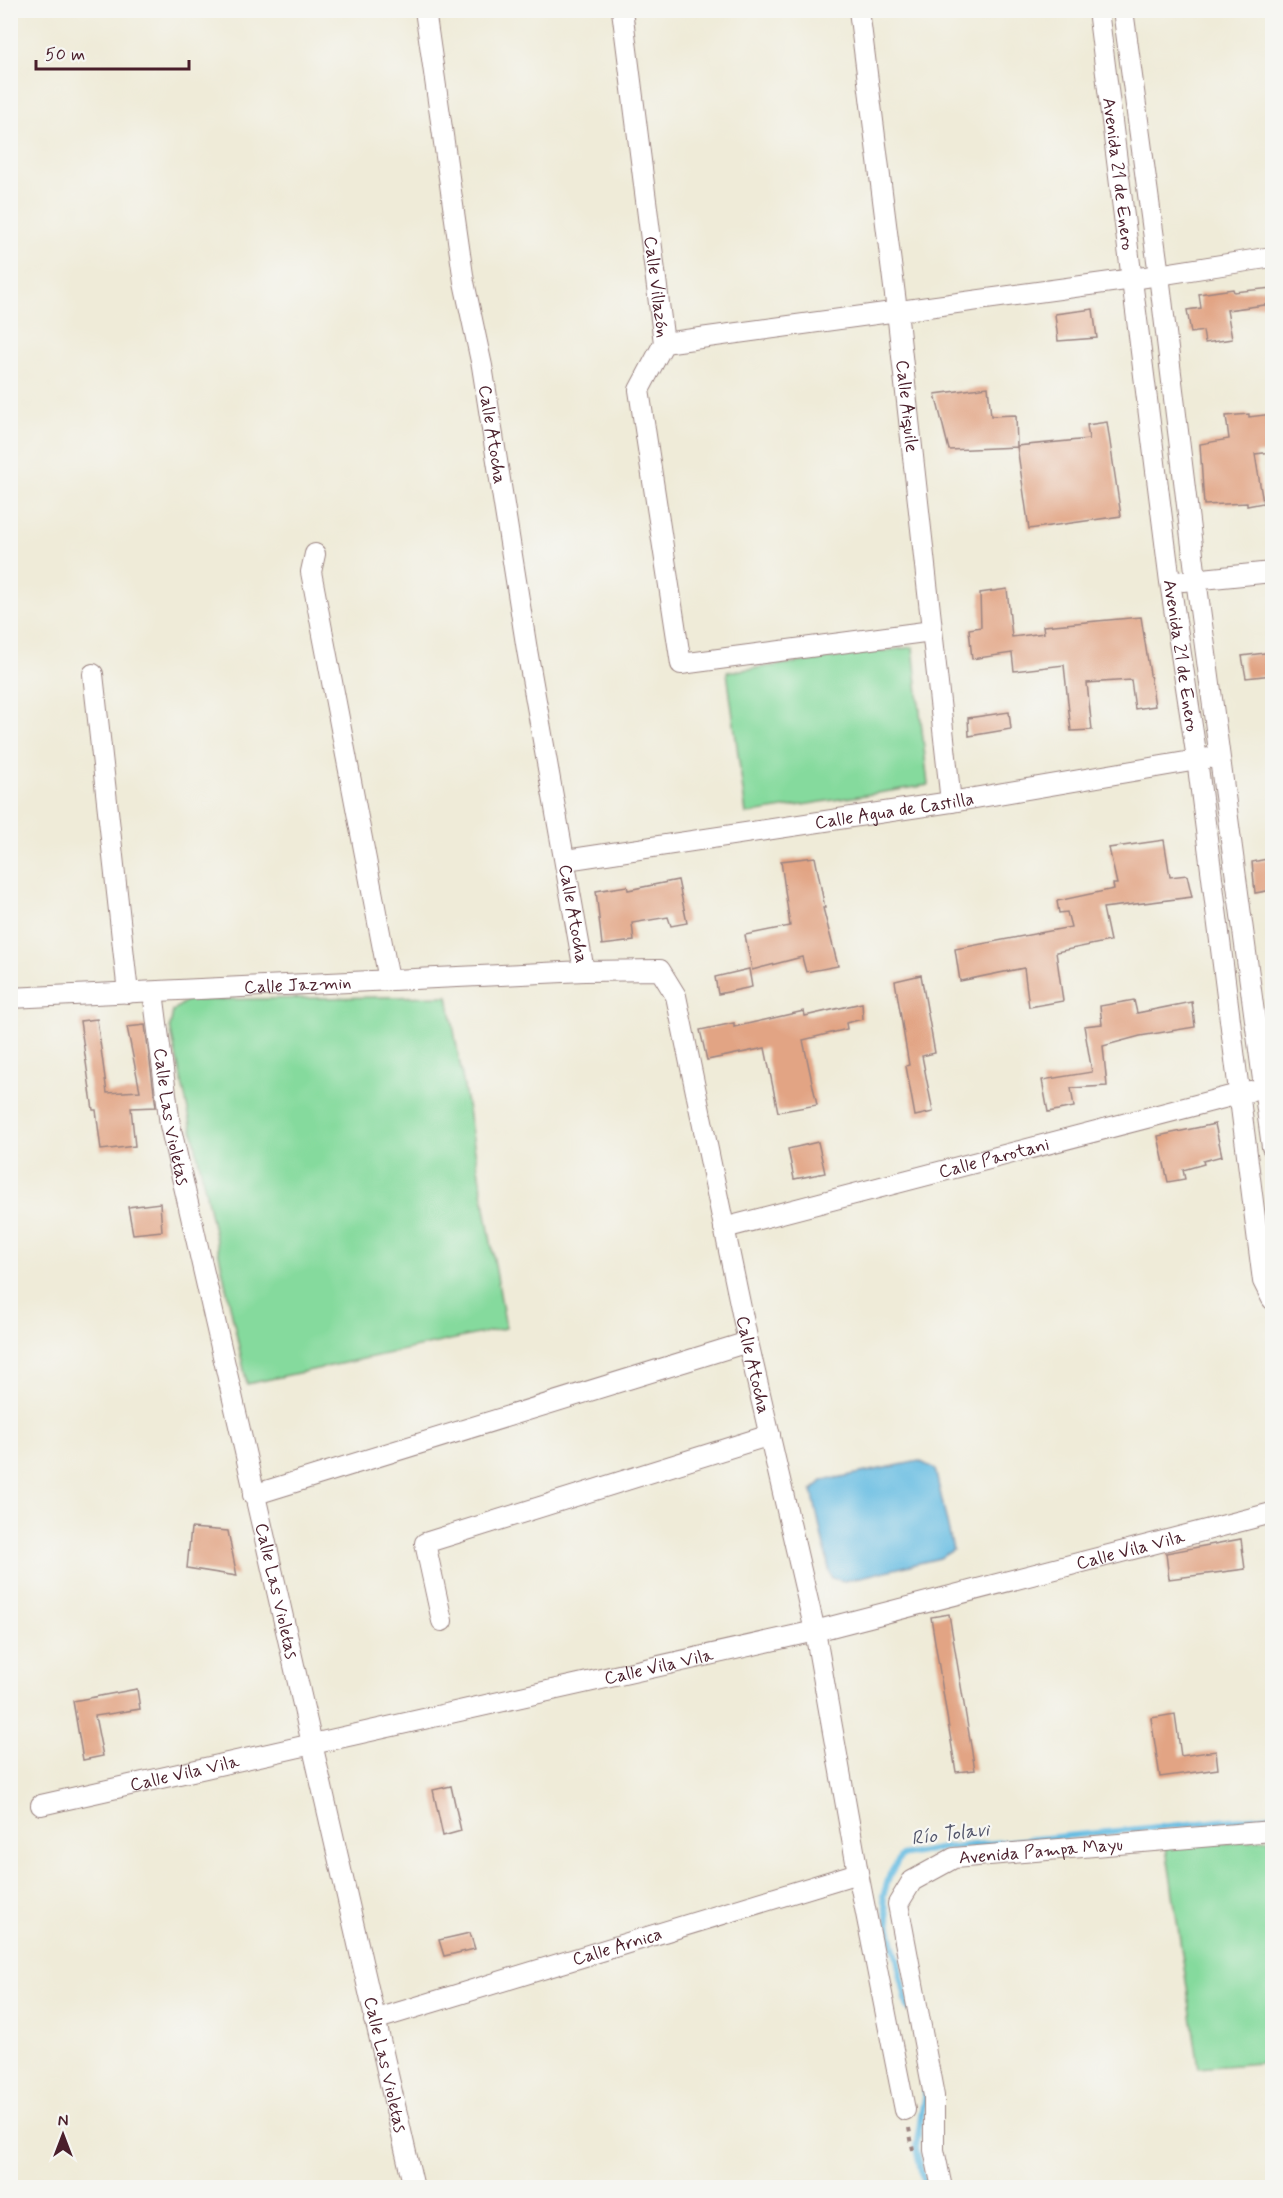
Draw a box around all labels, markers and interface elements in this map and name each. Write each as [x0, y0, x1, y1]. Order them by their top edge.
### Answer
scale bar [36, 33, 189, 71]
text: 50 m [45, 43, 85, 67]
street label: Avenida 21 de Enero [1096, 96, 1139, 252]
street label: Calle Villazón [638, 235, 674, 339]
street label: Calle Aiquile [889, 359, 923, 454]
street label: Calle Atocha [472, 383, 512, 486]
street label: Avenida 21 de Enero [1157, 578, 1204, 734]
street label: Calle Agua de Castilla [813, 787, 976, 835]
street label: Calle Atocha [552, 862, 593, 965]
street label: Calle Jazmin [244, 971, 352, 1000]
street label: Calle Las Violetas [147, 1047, 194, 1188]
street label: Calle Parotani [936, 1133, 1052, 1185]
street label: Calle Atocha [730, 1314, 775, 1416]
street label: Calle Las Violetas [249, 1521, 303, 1661]
street label: Calle Vila Vila [1074, 1525, 1188, 1576]
street label: Calle Vila Vila [602, 1643, 716, 1691]
street label: Calle Vila Vila [128, 1750, 242, 1798]
water label: Río Tolavi [910, 1816, 993, 1853]
street label: Avenida Pampa Mayu [958, 1833, 1124, 1871]
street label: Calle Arnica [570, 1922, 665, 1972]
street label: Calle Las Violetas [357, 1994, 412, 2135]
north arrow [33, 2105, 93, 2165]
text: N [58, 2111, 68, 2132]

